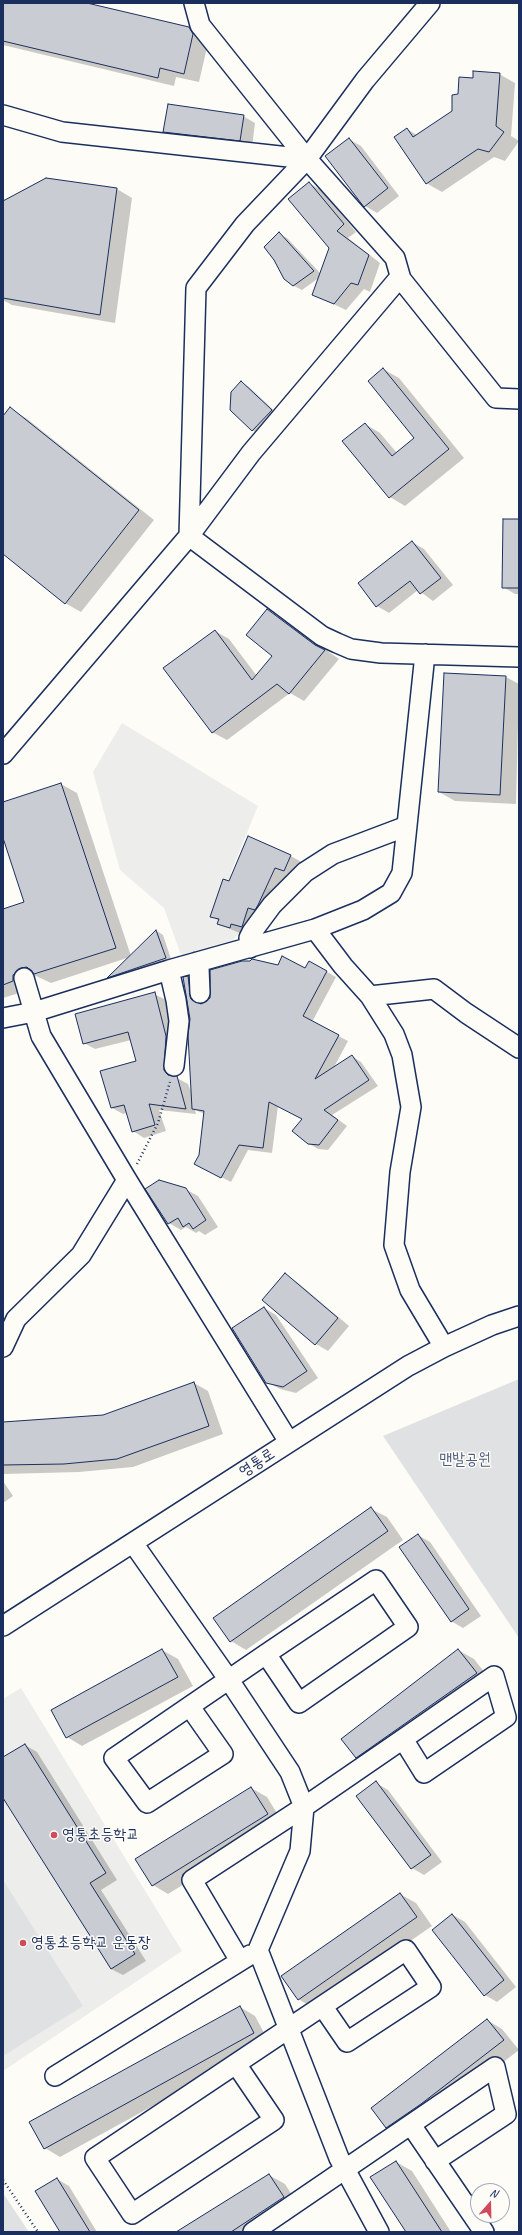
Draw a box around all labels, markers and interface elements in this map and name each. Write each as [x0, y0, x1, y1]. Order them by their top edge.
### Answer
street label: 영통로 [236, 1444, 278, 1482]
park label: 맨발공원 [439, 1450, 491, 1470]
place label: 영통초등학교 [62, 1825, 139, 1845]
marker: 영통초등학교 [49, 1830, 59, 1840]
place label: 영통초등학교 운동장 [31, 1933, 151, 1953]
marker: 영통초등학교 운동장 [18, 1938, 28, 1948]
north arrow [470, 2183, 510, 2223]
text: N [488, 2185, 499, 2200]

